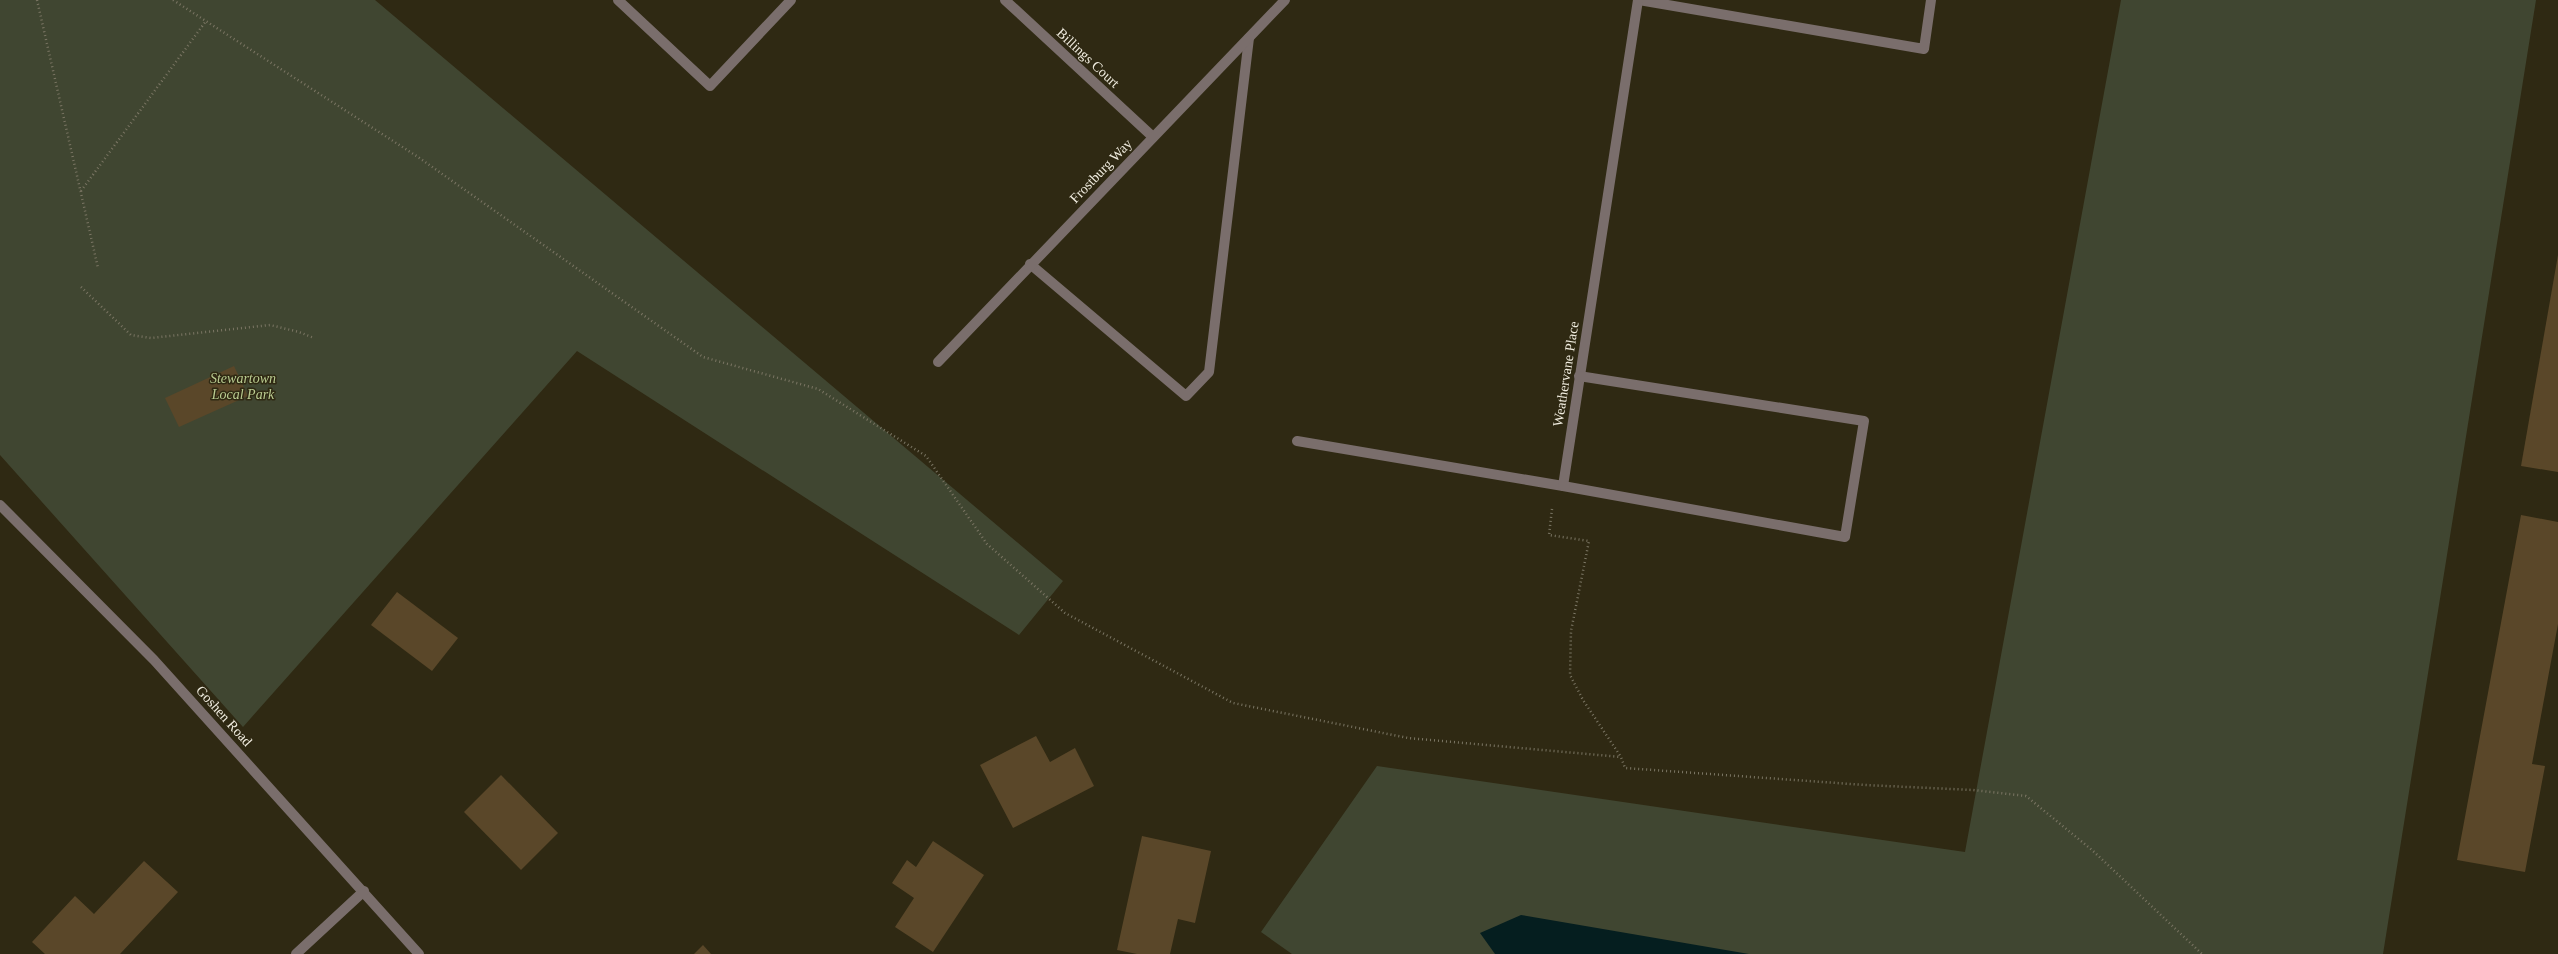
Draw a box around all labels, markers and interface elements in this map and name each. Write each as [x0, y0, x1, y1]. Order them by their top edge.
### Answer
street label: Billings Court [1054, 25, 1122, 91]
street label: Frostburg Way [1067, 136, 1135, 206]
street label: Weathervane Place [1550, 320, 1582, 428]
park label: Stewartown Local Park [210, 371, 276, 402]
street label: Goshen Road [193, 683, 255, 749]

